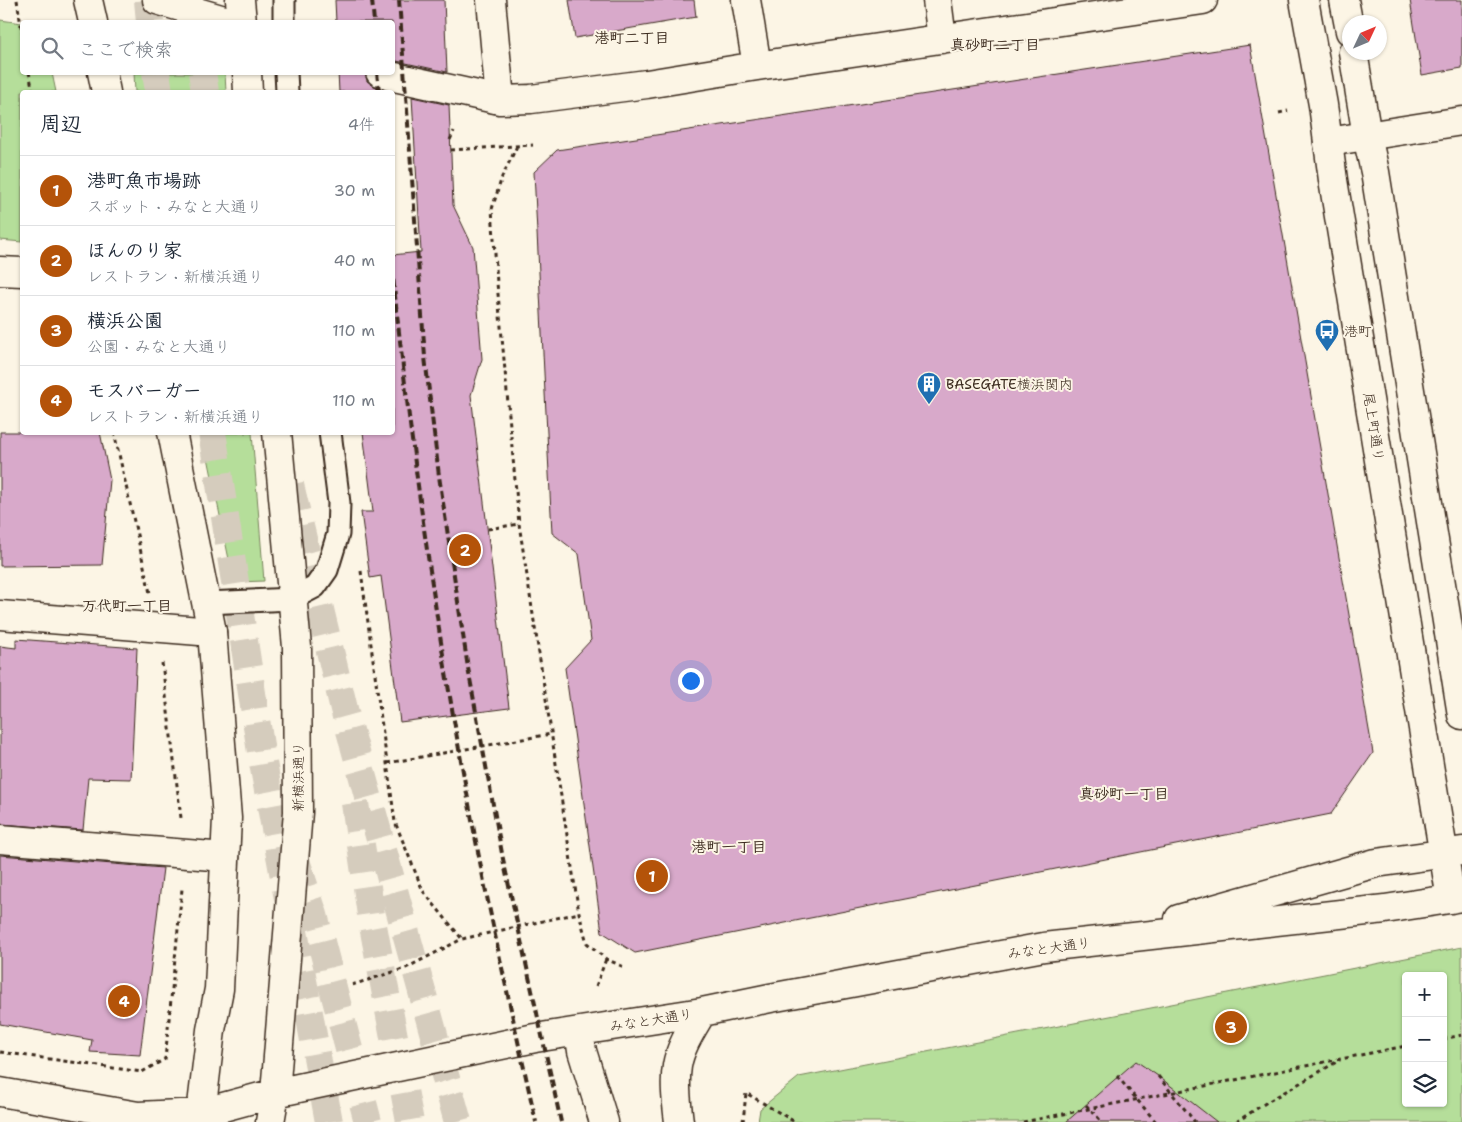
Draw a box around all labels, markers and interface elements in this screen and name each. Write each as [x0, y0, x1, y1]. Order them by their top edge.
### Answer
north arrow [1342, 15, 1387, 60]
search box [20, 20, 395, 75]
district label: 港町二丁目 [594, 28, 670, 48]
icon: search [38, 34, 66, 62]
district label: 真砂町二丁目 [950, 35, 1040, 55]
text: ここで検索 [78, 37, 173, 62]
text: 周辺 [40, 110, 82, 138]
text: 4件 [348, 114, 375, 135]
text: 港町魚市場跡 [87, 168, 201, 193]
text: 1 [52, 180, 60, 201]
text: 30 m [334, 180, 375, 201]
text: スポット · みなと大通り [87, 196, 262, 217]
text: ほんのり家 [87, 238, 182, 263]
text: 2 [50, 250, 62, 271]
text: 40 m [333, 250, 375, 271]
text: レストラン · 新横浜通り [87, 266, 264, 287]
text: 横浜公園 [87, 308, 163, 333]
bus stop icon: 港町 [1314, 318, 1340, 352]
text: 3 [50, 320, 62, 341]
text: 110 m [332, 320, 375, 341]
place label: 港町 [1344, 322, 1372, 340]
text: 公園 · みなと大通り [87, 336, 230, 357]
building icon: BASEGATE横浜関内 [916, 371, 942, 405]
place label: BASEGATE横浜関内 [946, 375, 1073, 393]
text: モスバーガー [87, 378, 201, 403]
text: 4 [50, 390, 62, 411]
text: 110 m [332, 390, 375, 411]
street label: 尾上町通り [1360, 391, 1388, 463]
text: レストラン · 新横浜通り [87, 406, 264, 427]
pin: 2 [449, 531, 481, 569]
district label: 万代町一丁目 [82, 596, 172, 616]
your location [678, 668, 704, 694]
street label: 新横浜通り [289, 742, 307, 812]
district label: 真砂町一丁目 [1079, 784, 1169, 804]
district label: 港町一丁目 [691, 837, 767, 857]
pin: 1 [636, 857, 668, 895]
street label: みなと大通り [1006, 933, 1092, 963]
map controls [1402, 972, 1447, 1107]
button: + [1402, 972, 1447, 1017]
pin: 4 [108, 982, 140, 1020]
street label: みなと大通り [608, 1005, 694, 1035]
pin: 3 [1215, 1008, 1247, 1046]
button: − [1402, 1017, 1447, 1062]
button: layers [1402, 1062, 1447, 1107]

